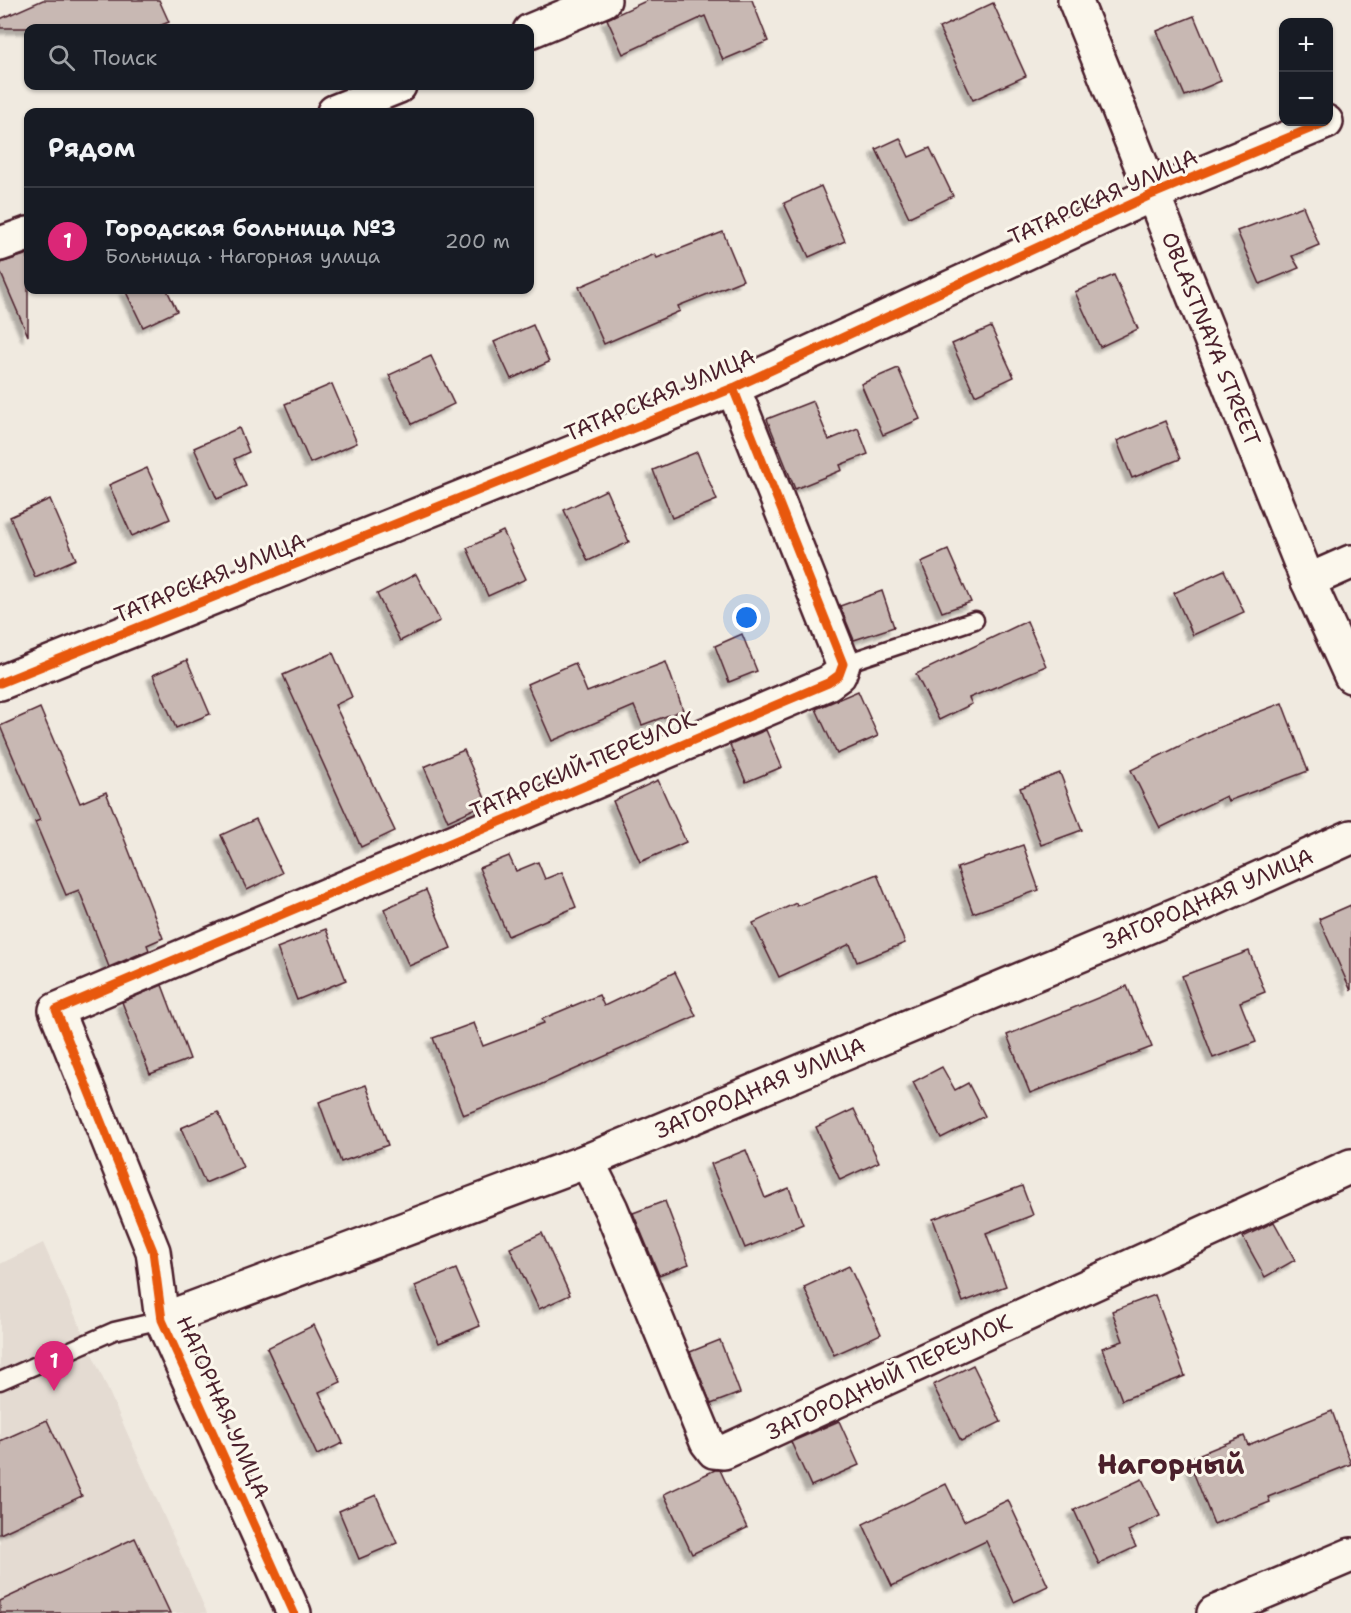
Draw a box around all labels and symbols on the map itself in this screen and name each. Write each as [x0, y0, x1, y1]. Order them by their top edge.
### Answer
street label: ТАТАРСКАЯ УЛИЦА [1004, 142, 1202, 252]
street label: OBLASTNAYA STREET [1155, 227, 1267, 451]
street label: ТАТАРСКАЯ УЛИЦА [560, 342, 760, 448]
street label: ТАТАРСКАЯ УЛИЦА [110, 526, 310, 630]
your location [732, 603, 761, 632]
street label: ТАТАРСКИЙ ПЕРЕУЛОК [465, 704, 701, 826]
street label: ЗАГОРОДНАЯ УЛИЦА [1098, 841, 1318, 957]
street label: ЗАГОРОДНАЯ УЛИЦА [650, 1030, 870, 1146]
street label: ЗАГОРОДНЫЙ ПЕРЕУЛОК [761, 1307, 1017, 1447]
street label: НАГОРНАЯ УЛИЦА [170, 1311, 276, 1503]
pin: 1 [34, 1342, 74, 1391]
district label: Нагорный [1097, 1445, 1245, 1483]

